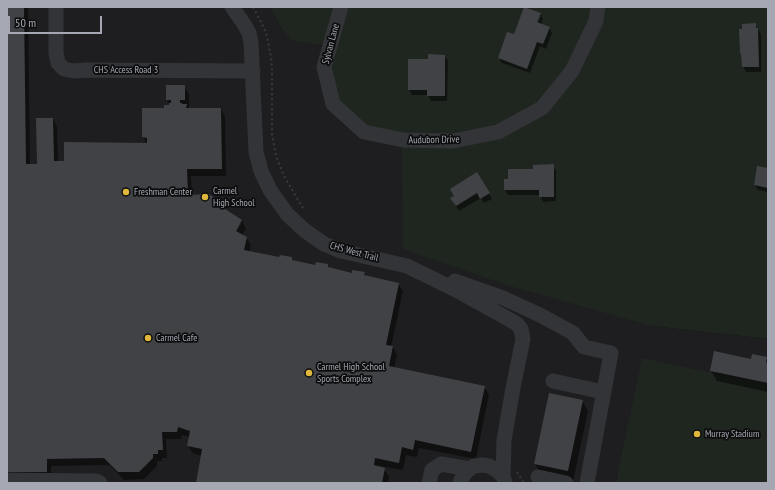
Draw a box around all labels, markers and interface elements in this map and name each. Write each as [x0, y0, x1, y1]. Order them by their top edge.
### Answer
scale bar [10, 8, 104, 34]
text: 50 m [15, 15, 36, 30]
street label: Sylvan Lane [320, 23, 342, 65]
street label: CHS Access Road 3 [94, 64, 158, 76]
street label: Audubon Drive [408, 134, 460, 146]
place label: Carmel High School [213, 185, 255, 208]
place label: Freshman Center [134, 186, 192, 198]
marker: Freshman Center [121, 187, 131, 197]
marker: Carmel High School [200, 192, 210, 202]
street label: CHS West Trail [328, 240, 380, 264]
place label: Carmel Cafe [156, 332, 197, 344]
marker: Carmel Cafe [143, 333, 153, 343]
place label: Carmel High School Sports Complex [317, 361, 385, 384]
marker: Carmel High School Sports Complex [304, 368, 314, 378]
place label: Murray Stadium [705, 428, 759, 440]
marker: Murray Stadium [692, 429, 702, 439]

